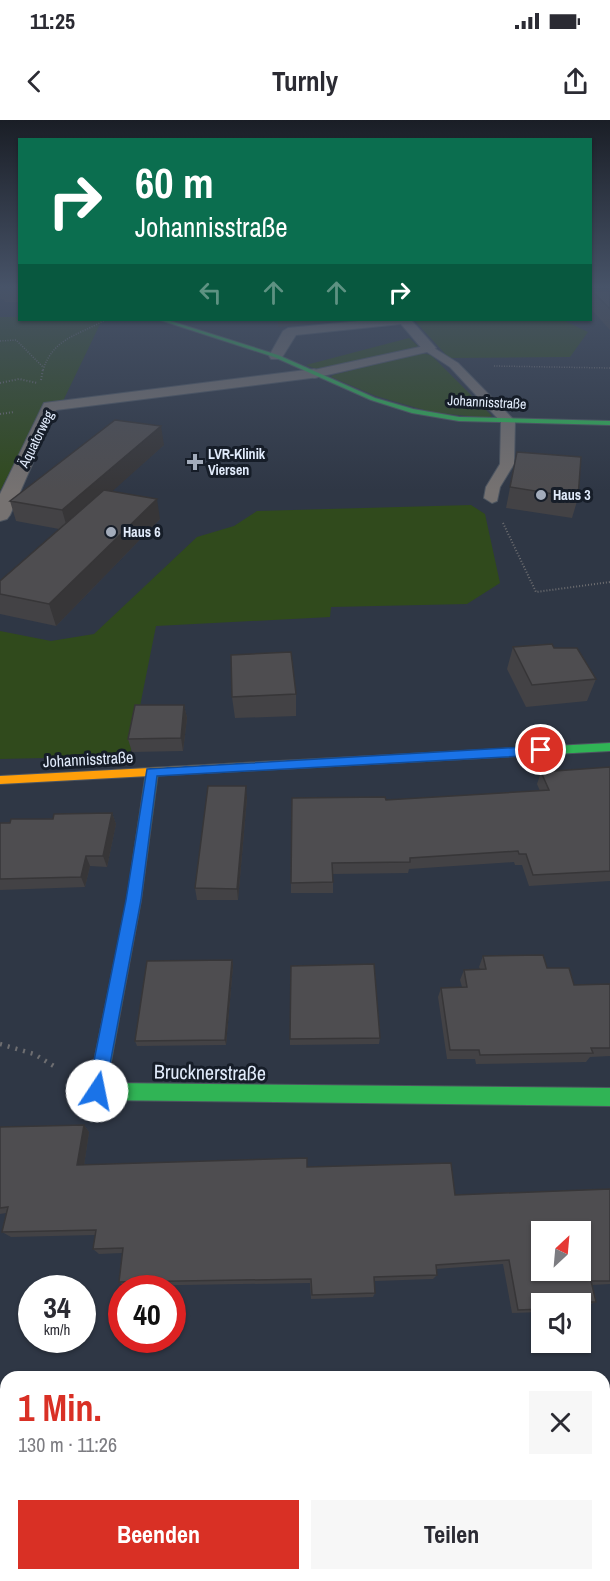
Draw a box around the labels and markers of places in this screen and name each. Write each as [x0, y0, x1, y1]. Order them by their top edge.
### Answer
place label: LVR-Klinik Viersen [208, 445, 266, 479]
marker: LVR-Klinik Viersen [186, 453, 204, 471]
place label: Haus 3 [553, 486, 591, 504]
marker: Haus 3 [534, 488, 548, 502]
place label: Haus 6 [123, 523, 161, 541]
marker: Haus 6 [104, 525, 118, 539]
pin [515, 724, 566, 775]

